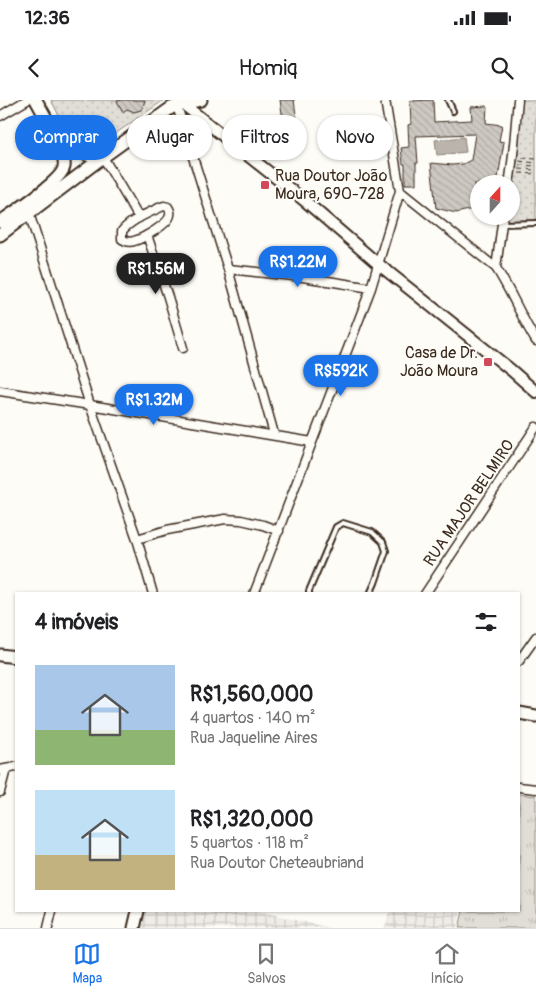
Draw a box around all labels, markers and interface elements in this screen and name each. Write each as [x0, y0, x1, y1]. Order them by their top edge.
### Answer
text: 12:36 [25, 6, 70, 30]
icon: back [20, 54, 48, 82]
text: Homiq [239, 54, 297, 82]
icon: search [488, 54, 516, 82]
chip: Comprar [15, 115, 117, 160]
chip: Alugar [127, 115, 212, 160]
chip: Filtros [222, 115, 307, 160]
chip: Novo [317, 115, 393, 160]
place label: Rua Doutor João Moura, 690-728 [275, 166, 388, 204]
north arrow [470, 175, 520, 225]
map controls [470, 175, 520, 225]
marker: Rua Doutor João Moura, 690-728 [259, 179, 271, 191]
pin: R$1.22M [252, 246, 344, 288]
pin: R$1.56M [110, 252, 202, 295]
text: R$1.22M [269, 252, 327, 272]
text: R$1.56M [127, 259, 185, 279]
place label: Casa de Dr. João Moura [400, 343, 478, 381]
pin: R$592K [300, 354, 382, 397]
marker: Casa de Dr. João Moura [482, 356, 494, 368]
text: R$592K [314, 361, 368, 381]
pin: R$1.32M [108, 384, 200, 426]
text: R$1.32M [125, 390, 183, 410]
street label: RUA MAJOR BELMIRO [419, 436, 519, 570]
icon: filters [472, 608, 500, 636]
text: 4 imóveis [35, 609, 118, 636]
text: R$1,560,000 [190, 681, 313, 708]
icon: home [75, 685, 135, 745]
text: 4 quartos · 140 m² [190, 708, 315, 728]
text: Rua Jaqueline Aires [190, 728, 317, 748]
text: R$1,320,000 [190, 806, 313, 833]
icon: home [75, 810, 135, 870]
text: 5 quartos · 118 m² [190, 833, 309, 853]
text: Rua Doutor Cheteaubriand [190, 853, 364, 873]
tab: Mapa [73, 940, 102, 987]
tab: Salvos [247, 940, 285, 987]
tab: Início [431, 940, 463, 987]

